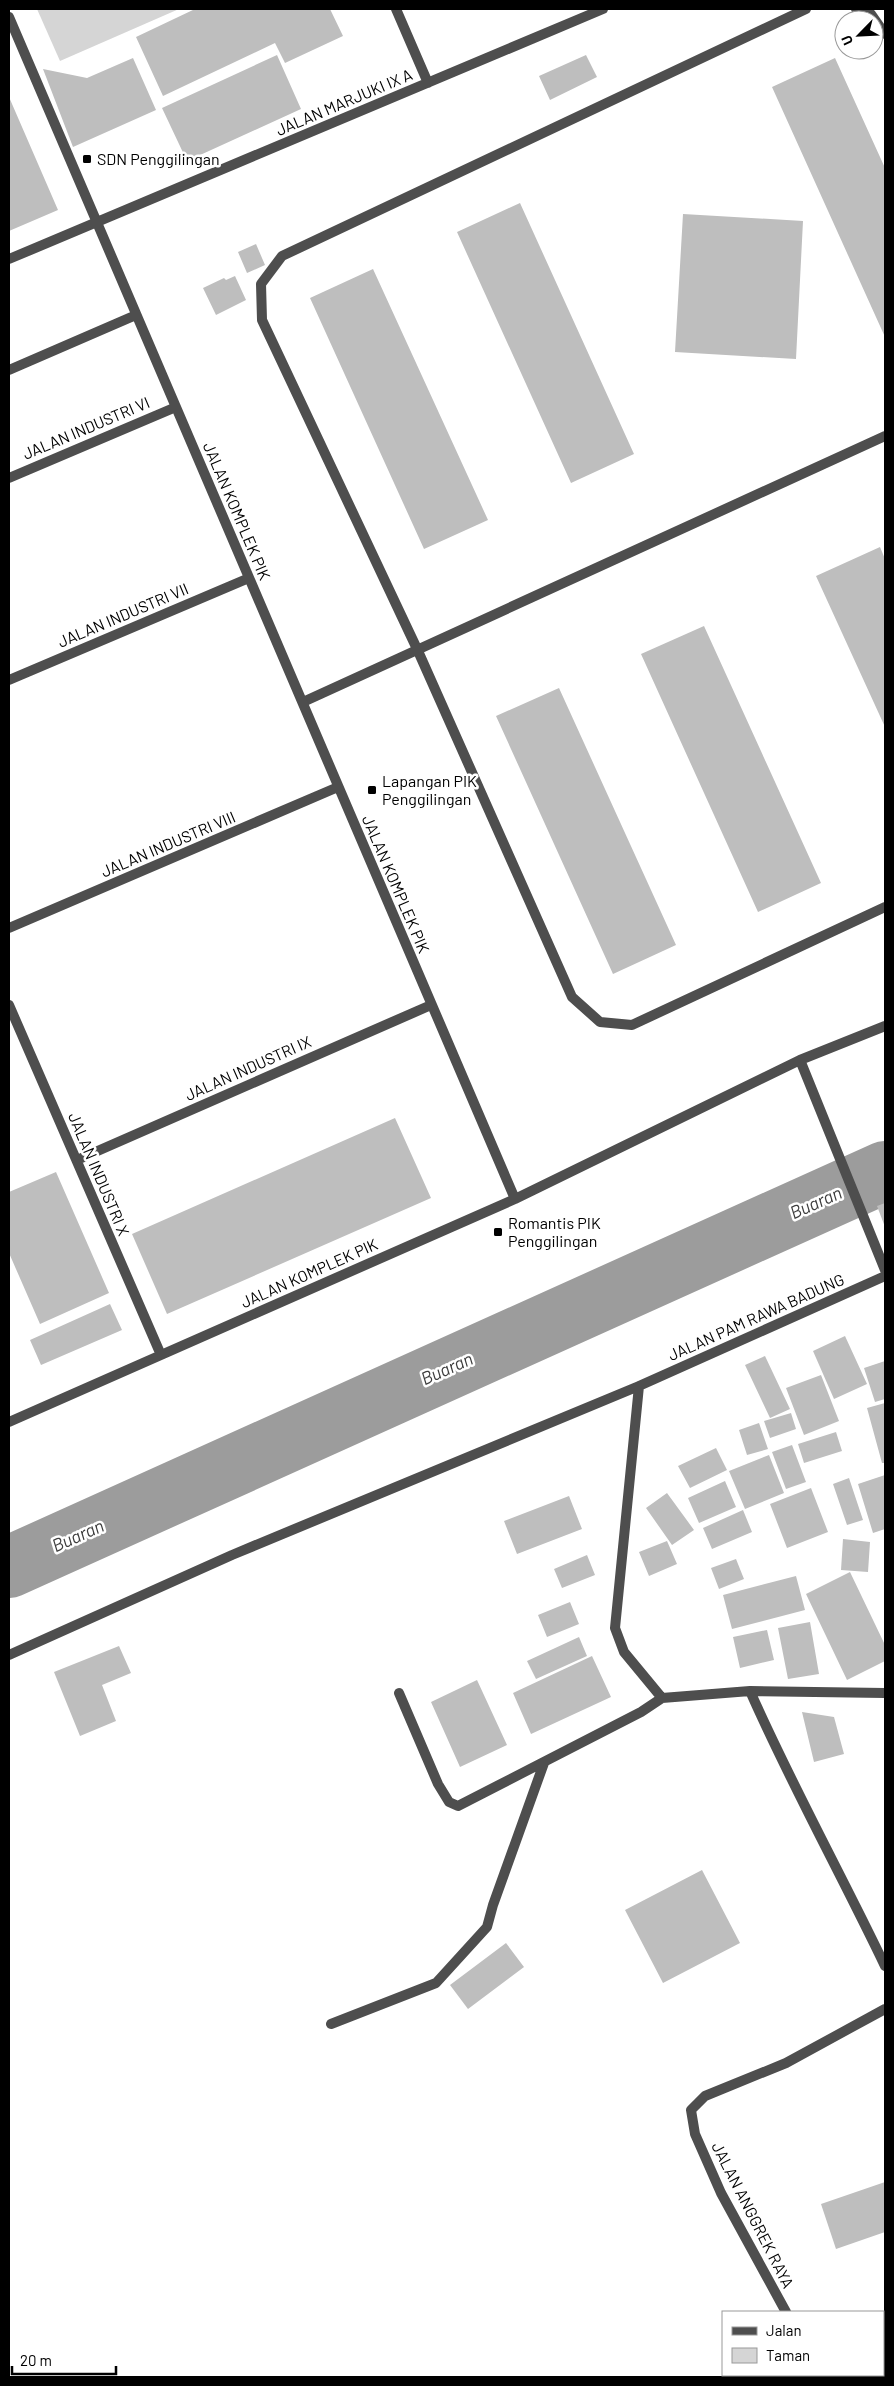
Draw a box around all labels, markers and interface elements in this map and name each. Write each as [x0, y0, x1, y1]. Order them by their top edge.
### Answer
north arrow [834, 10, 884, 60]
text: U [837, 33, 856, 48]
street label: JALAN MARJUKI IX A [273, 64, 415, 139]
place label: SDN Penggilingan [97, 149, 220, 168]
marker: SDN Penggilingan [81, 153, 93, 165]
street label: JALAN INDUSTRI VI [19, 392, 152, 463]
street label: JALAN KOMPLEK PIK [200, 439, 275, 583]
street label: JALAN INDUSTRI VII [55, 578, 191, 651]
place label: Lapangan PIK Penggilingan [382, 771, 477, 808]
marker: Lapangan PIK Penggilingan [366, 784, 378, 796]
street label: JALAN INDUSTRI VIII [98, 807, 238, 880]
street label: JALAN KOMPLEK PIK [359, 812, 434, 956]
street label: JALAN INDUSTRI IX [182, 1031, 314, 1104]
street label: JALAN INDUSTRI X [65, 1109, 134, 1238]
water label: Buaran [786, 1181, 845, 1223]
place label: Romantis PIK Penggilingan [508, 1213, 601, 1250]
marker: Romantis PIK Penggilingan [492, 1226, 504, 1238]
street label: JALAN KOMPLEK PIK [237, 1234, 380, 1311]
street label: JALAN PAM RAWA BADUNG [665, 1269, 847, 1364]
water label: Buaran [417, 1347, 476, 1389]
water label: Buaran [48, 1514, 107, 1556]
street label: JALAN ANGGREK RAYA [708, 2139, 799, 2291]
legend [722, 2311, 884, 2376]
text: Jalan [766, 2321, 802, 2339]
scale bar [12, 2344, 116, 2376]
text: Taman [766, 2346, 810, 2364]
text: 20 m [20, 2351, 52, 2369]

